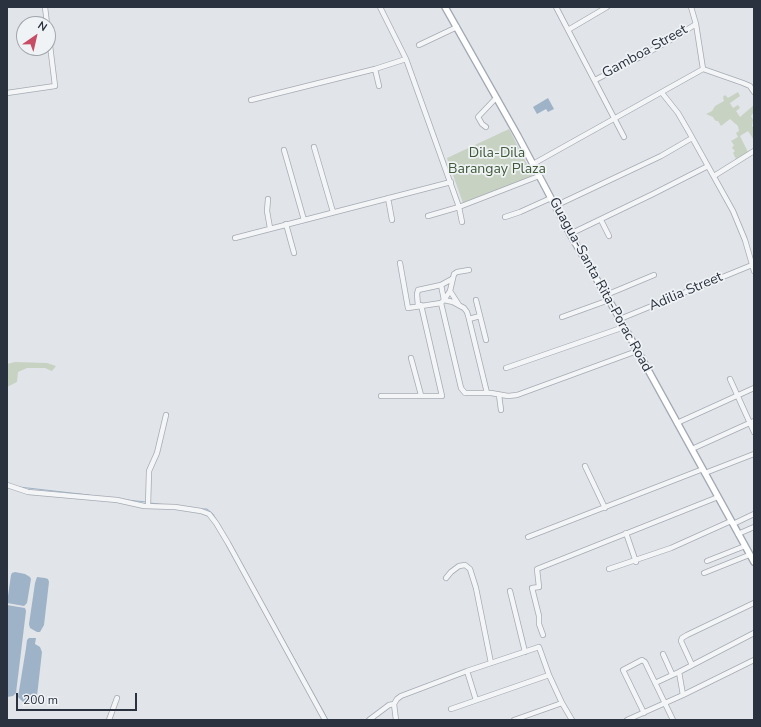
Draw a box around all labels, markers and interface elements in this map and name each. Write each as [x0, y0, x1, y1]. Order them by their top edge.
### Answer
north arrow [16, 16, 56, 56]
text: N [35, 18, 50, 35]
street label: Gamboa Street [600, 22, 690, 82]
park label: Dila-Dila Barangay Plaza [448, 146, 546, 178]
street label: Guagua-Santa Rita-Porac Road [545, 195, 655, 375]
street label: Adilia Street [647, 269, 725, 315]
scale bar [18, 685, 139, 711]
text: 200 m [23, 692, 58, 708]

